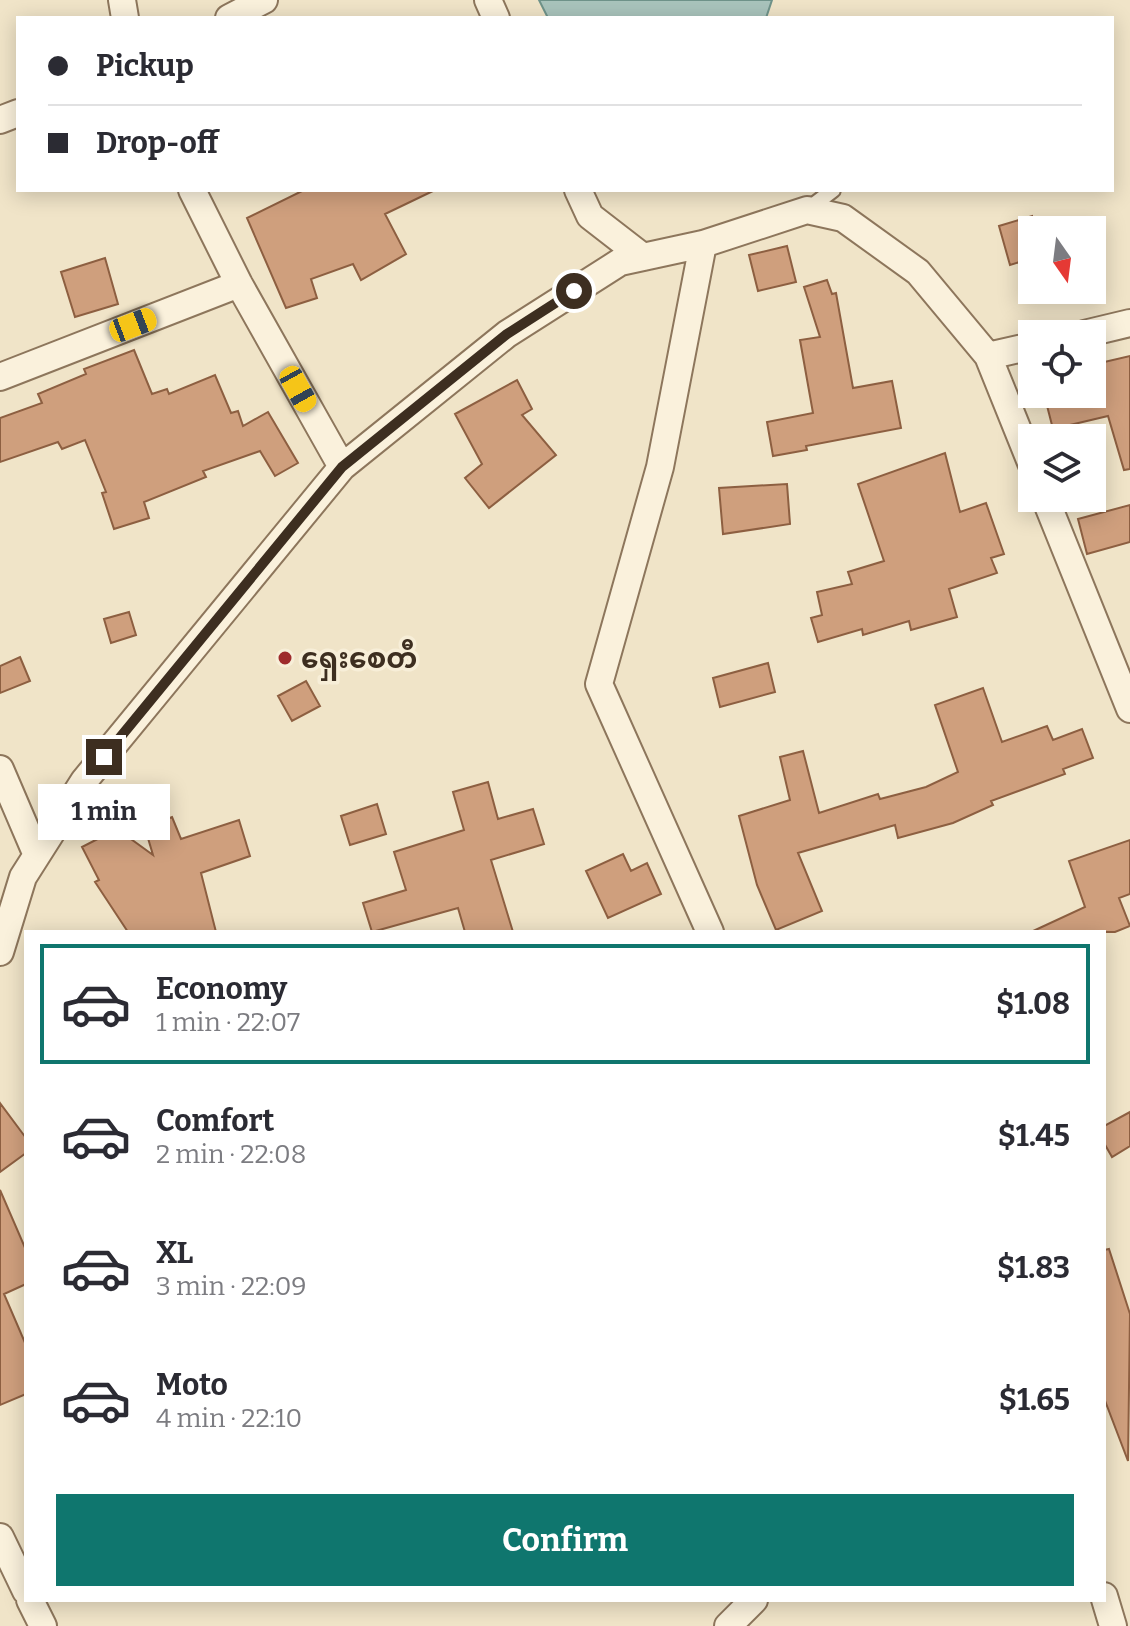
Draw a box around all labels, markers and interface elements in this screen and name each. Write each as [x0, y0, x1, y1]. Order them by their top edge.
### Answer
text: Pickup [96, 48, 194, 84]
text: Drop-off [96, 125, 218, 161]
north arrow [1018, 216, 1106, 304]
map controls [1018, 216, 1106, 512]
route start [556, 273, 592, 309]
car [106, 305, 160, 345]
button: locate [1018, 320, 1106, 408]
car [276, 362, 320, 416]
button: layers [1018, 424, 1106, 512]
place label: ရှေးစေတီ [301, 639, 417, 681]
marker: ရှေးစေတီ [276, 649, 294, 667]
route end [86, 739, 122, 775]
callout: 1 min [38, 785, 170, 841]
text: 1 min [71, 796, 137, 827]
icon: car [60, 968, 132, 1040]
text: Economy [156, 971, 287, 1007]
text: $1.08 [996, 986, 1070, 1022]
text: 1 min · 22:07 [156, 1007, 300, 1038]
icon: car [60, 1100, 132, 1172]
text: Comfort [156, 1103, 274, 1139]
text: $1.45 [998, 1118, 1070, 1154]
text: 2 min · 22:08 [156, 1139, 306, 1170]
icon: car [60, 1232, 132, 1304]
text: XL [156, 1235, 193, 1271]
text: $1.83 [997, 1250, 1070, 1286]
text: 3 min · 22:09 [156, 1271, 307, 1302]
icon: car [60, 1364, 132, 1436]
text: Moto [156, 1367, 228, 1403]
text: $1.65 [999, 1382, 1070, 1418]
text: 4 min · 22:10 [156, 1403, 302, 1434]
button: Confirm [56, 1494, 1074, 1586]

